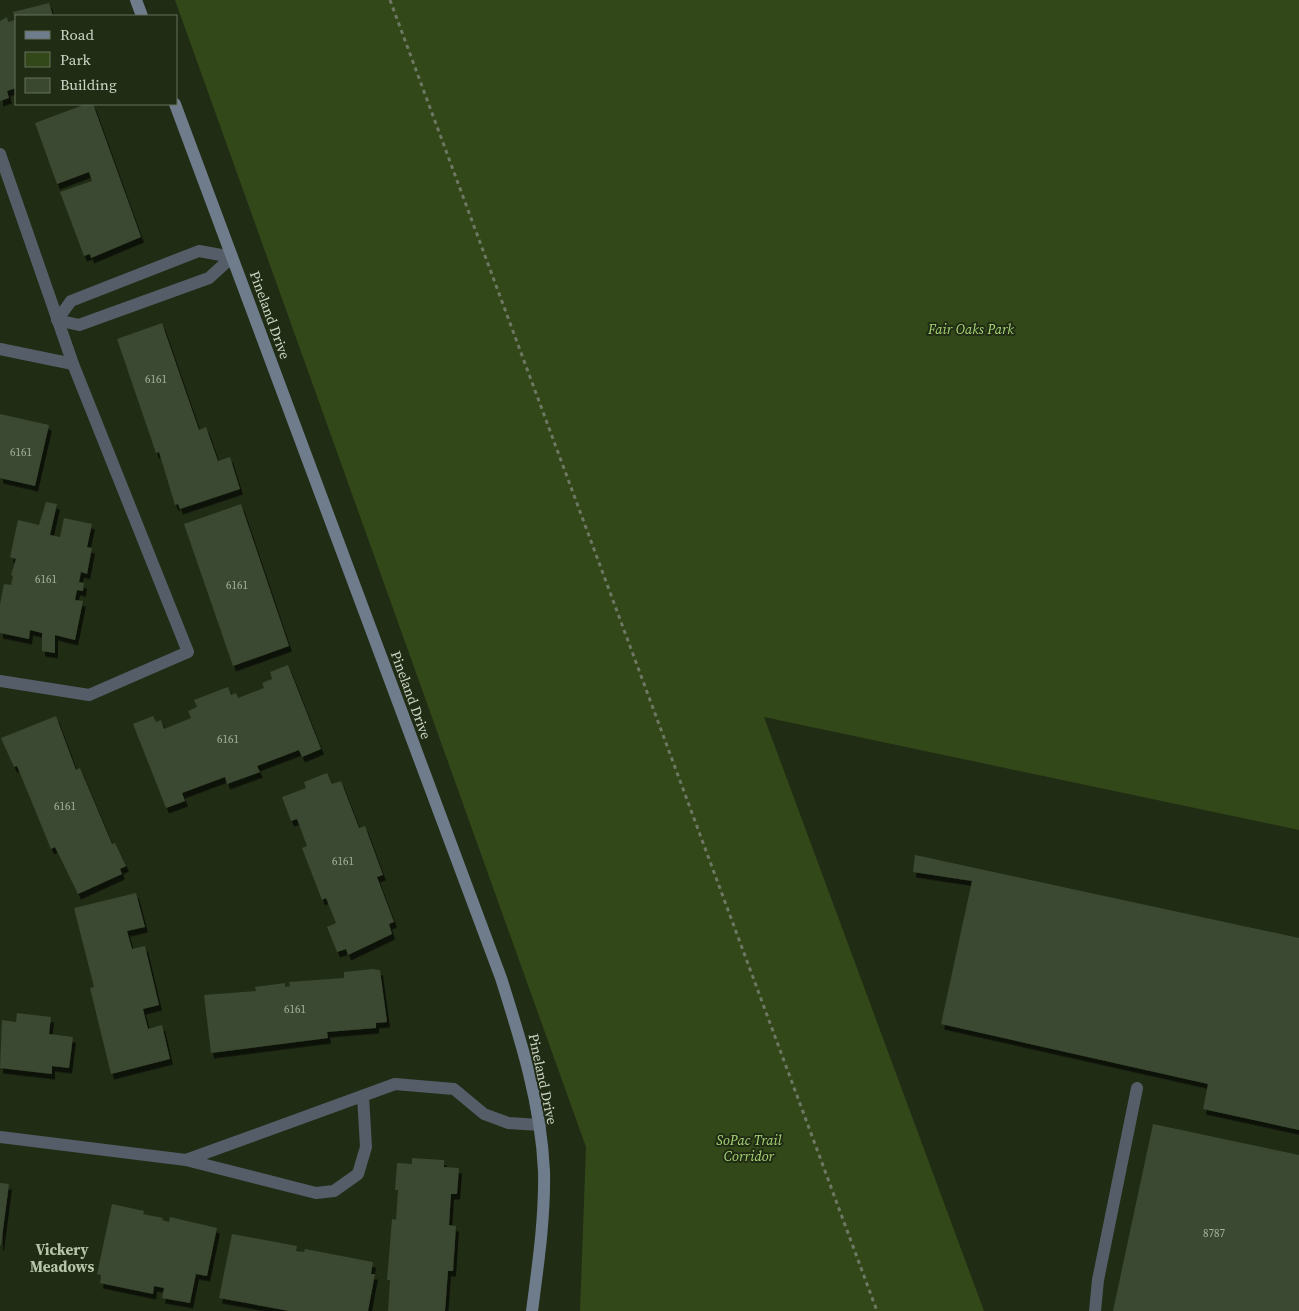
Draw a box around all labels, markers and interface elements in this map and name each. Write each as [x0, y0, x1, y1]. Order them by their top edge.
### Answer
legend [15, 15, 178, 105]
text: Road [60, 24, 94, 45]
text: Park [60, 49, 92, 70]
text: Building [60, 74, 117, 95]
street label: Pineland Drive [245, 268, 295, 362]
park label: Fair Oaks Park [927, 319, 1014, 339]
house number: 6161 [145, 372, 167, 387]
house number: 6161 [10, 445, 32, 460]
house number: 6161 [35, 572, 57, 587]
house number: 6161 [226, 578, 248, 593]
street label: Pineland Drive [386, 648, 436, 742]
house number: 6161 [217, 732, 239, 747]
house number: 6161 [54, 799, 76, 814]
house number: 6161 [332, 854, 354, 869]
house number: 6161 [284, 1002, 306, 1017]
street label: Pineland Drive [524, 1032, 562, 1126]
park label: SoPac Trail Corridor [716, 1130, 782, 1166]
house number: 8787 [1203, 1226, 1225, 1241]
district label: Vickery Meadows [30, 1239, 94, 1277]

